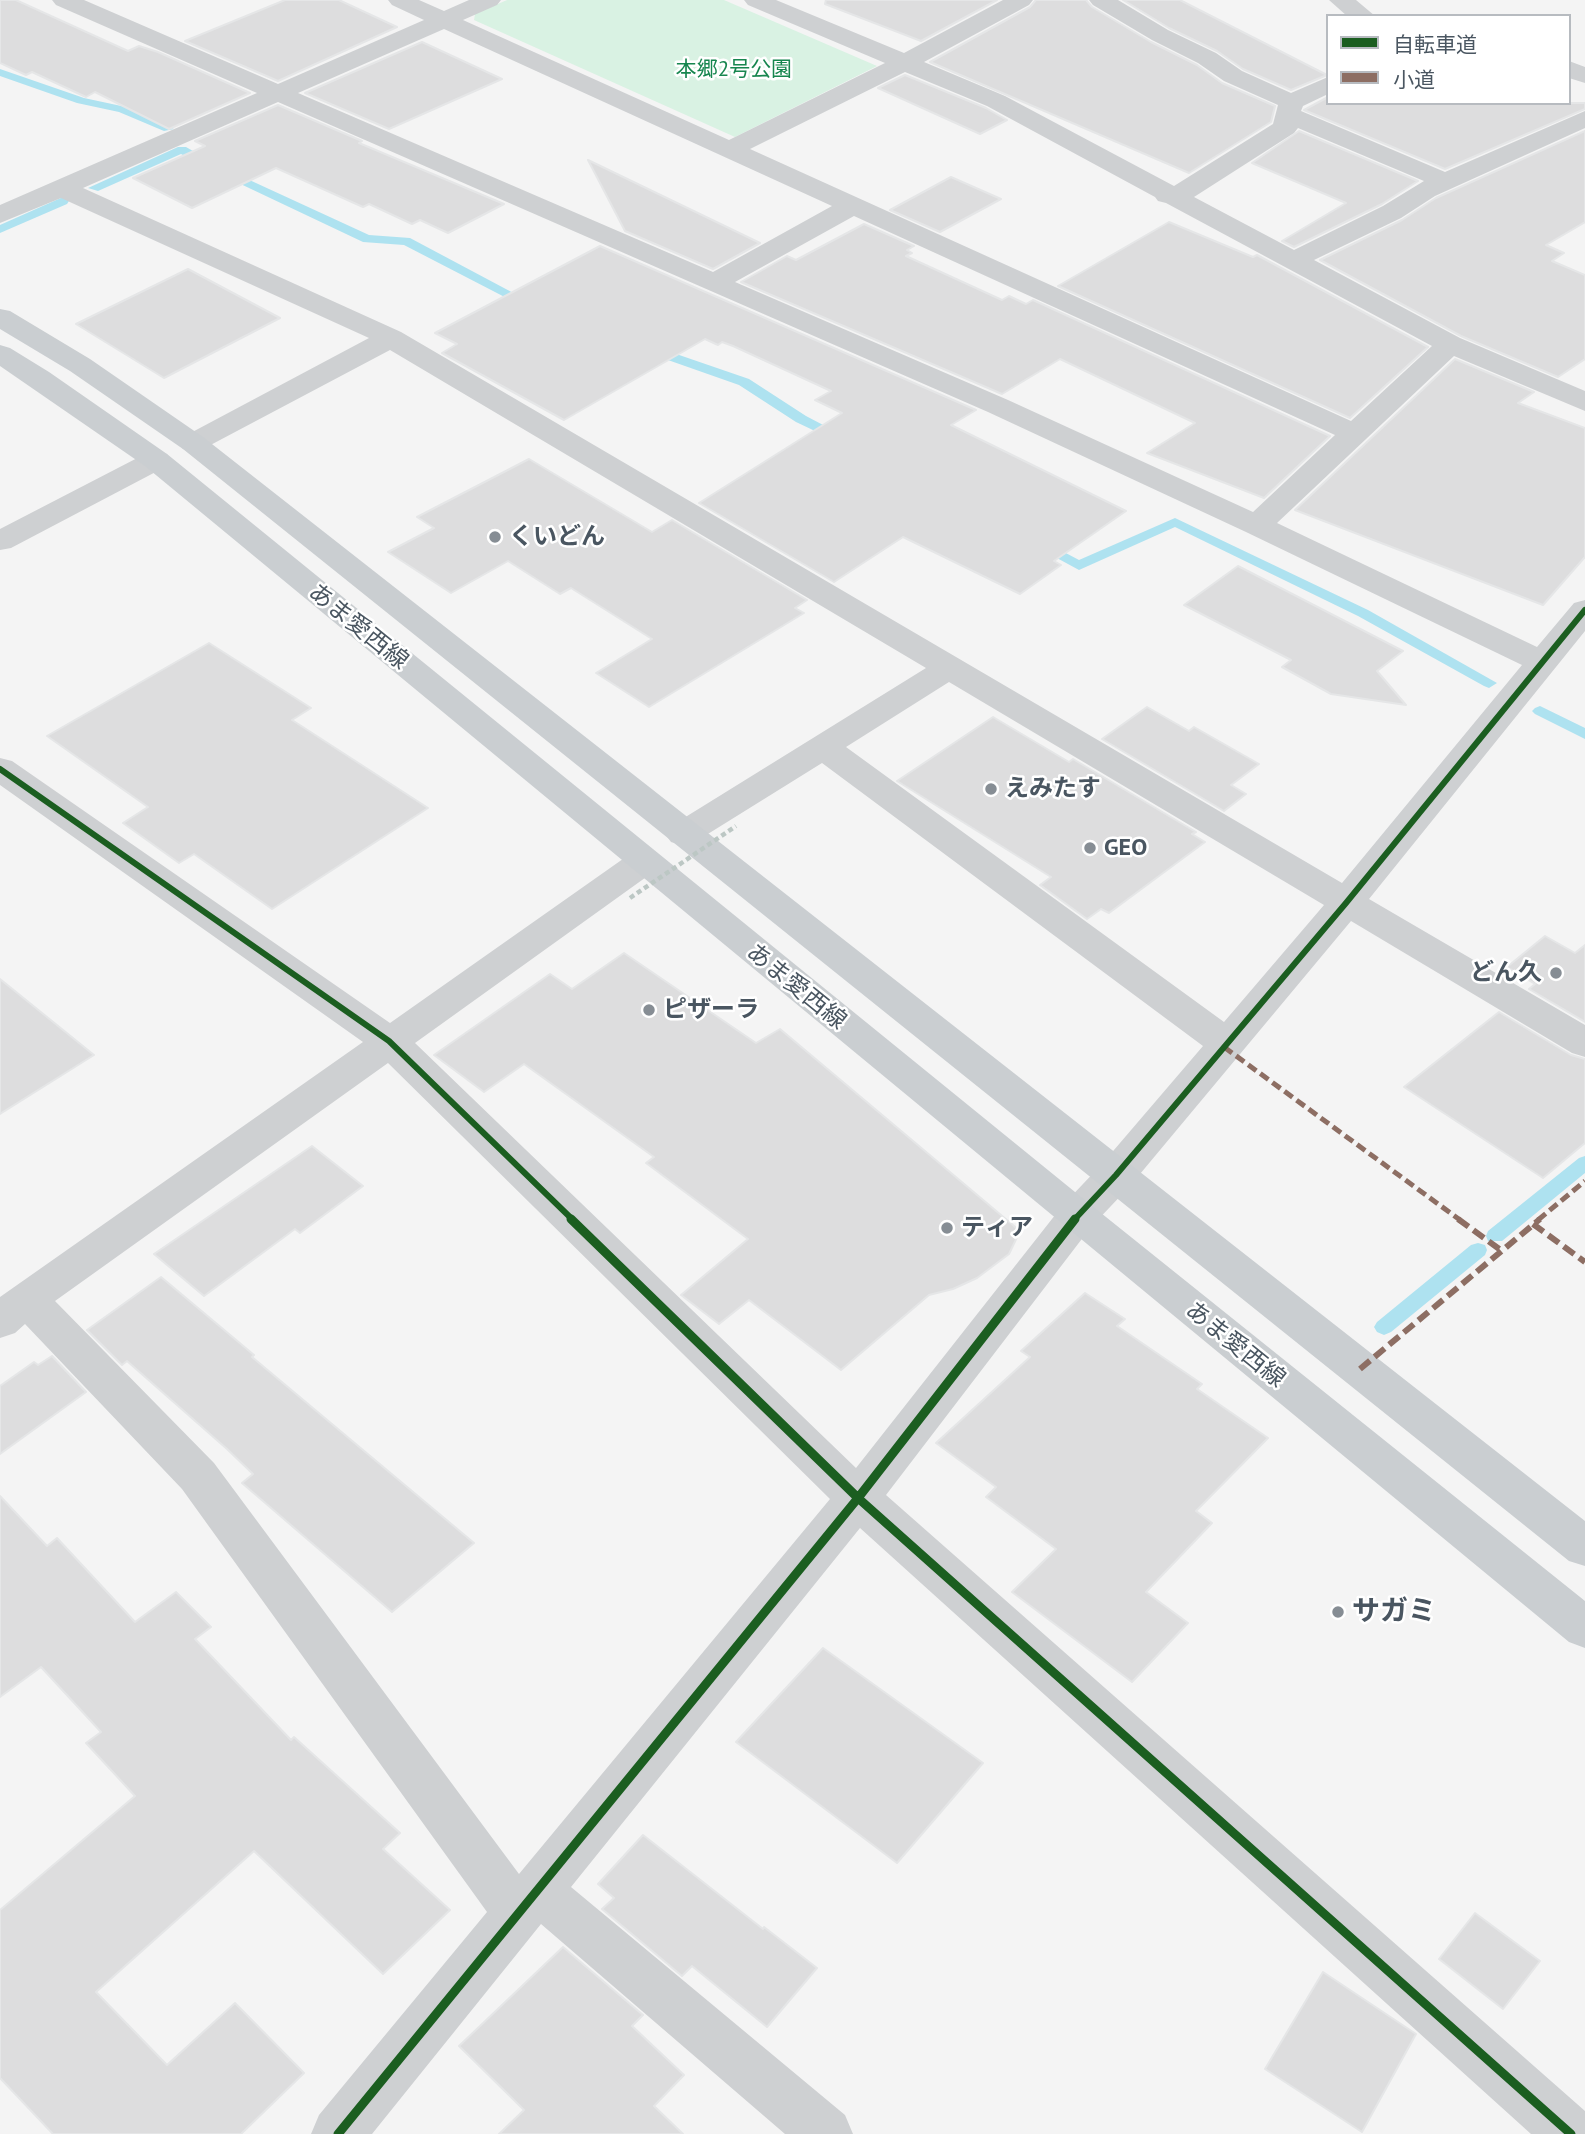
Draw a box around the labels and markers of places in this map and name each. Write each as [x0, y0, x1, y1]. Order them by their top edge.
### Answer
place label: くいどん [509, 523, 605, 551]
marker: くいどん [487, 529, 503, 545]
place label: えみたす [1005, 775, 1101, 803]
marker: えみたす [983, 781, 999, 797]
place label: GEO [1104, 834, 1147, 862]
marker: GEO [1082, 840, 1098, 856]
place label: どん久 [1470, 959, 1542, 987]
marker: どん久 [1548, 965, 1564, 981]
place label: ピザーラ [663, 996, 759, 1024]
marker: ピザーラ [641, 1002, 657, 1018]
place label: ティア [961, 1214, 1033, 1242]
marker: ティア [939, 1220, 955, 1236]
place label: サガミ [1352, 1595, 1436, 1629]
marker: サガミ [1330, 1604, 1346, 1620]

